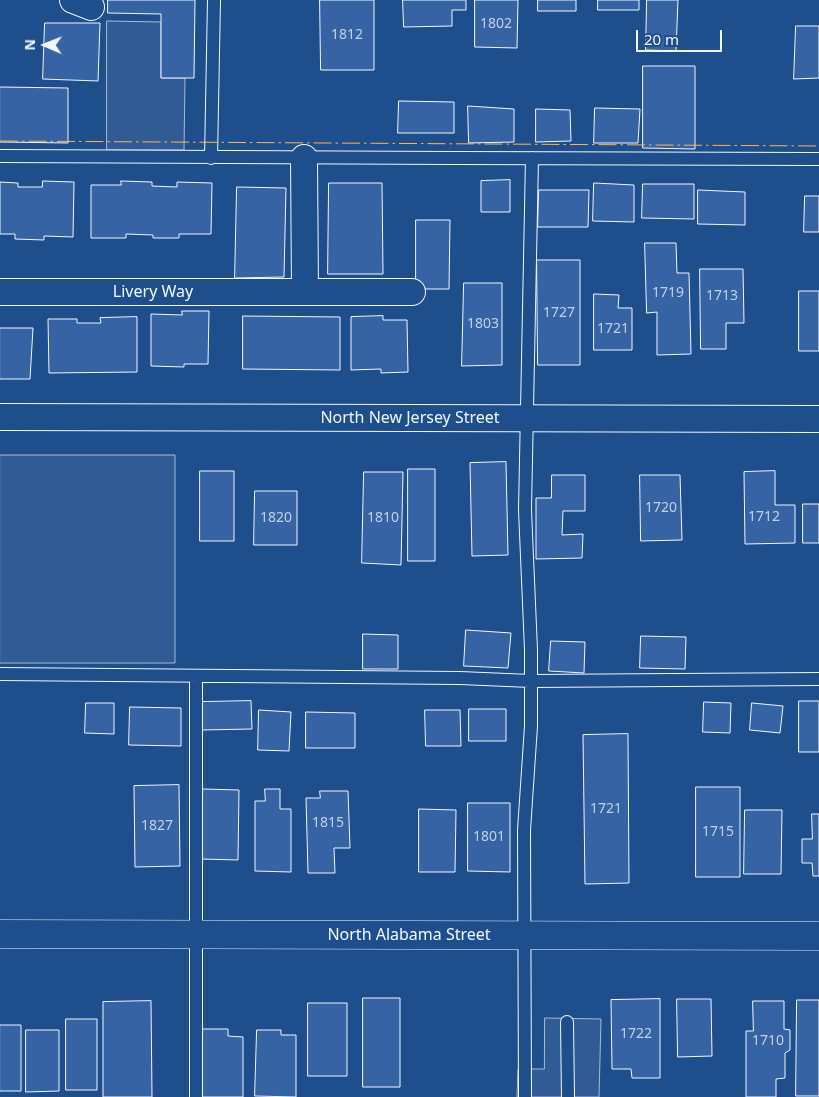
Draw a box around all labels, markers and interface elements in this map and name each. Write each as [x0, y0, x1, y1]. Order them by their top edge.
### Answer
house number: 1802 [480, 16, 512, 32]
north arrow [20, 20, 70, 70]
scale bar [639, 20, 725, 52]
house number: 1812 [331, 27, 363, 43]
text: 20 m [644, 29, 679, 49]
text: N [20, 39, 39, 51]
street label: Livery Way [113, 282, 193, 302]
house number: 1719 [652, 285, 684, 301]
house number: 1713 [706, 288, 738, 304]
house number: 1727 [543, 305, 575, 321]
house number: 1803 [467, 316, 499, 332]
house number: 1721 [597, 321, 629, 337]
street label: North New Jersey Street [320, 408, 500, 428]
house number: 1720 [645, 500, 677, 516]
house number: 1712 [748, 509, 780, 525]
house number: 1820 [260, 510, 292, 526]
house number: 1810 [367, 510, 399, 526]
house number: 1721 [590, 801, 622, 817]
house number: 1815 [312, 815, 344, 831]
house number: 1827 [141, 818, 173, 834]
house number: 1715 [702, 824, 734, 840]
house number: 1801 [473, 829, 505, 845]
street label: North Alabama Street [327, 925, 491, 945]
house number: 1722 [620, 1026, 652, 1042]
house number: 1710 [752, 1033, 784, 1049]

